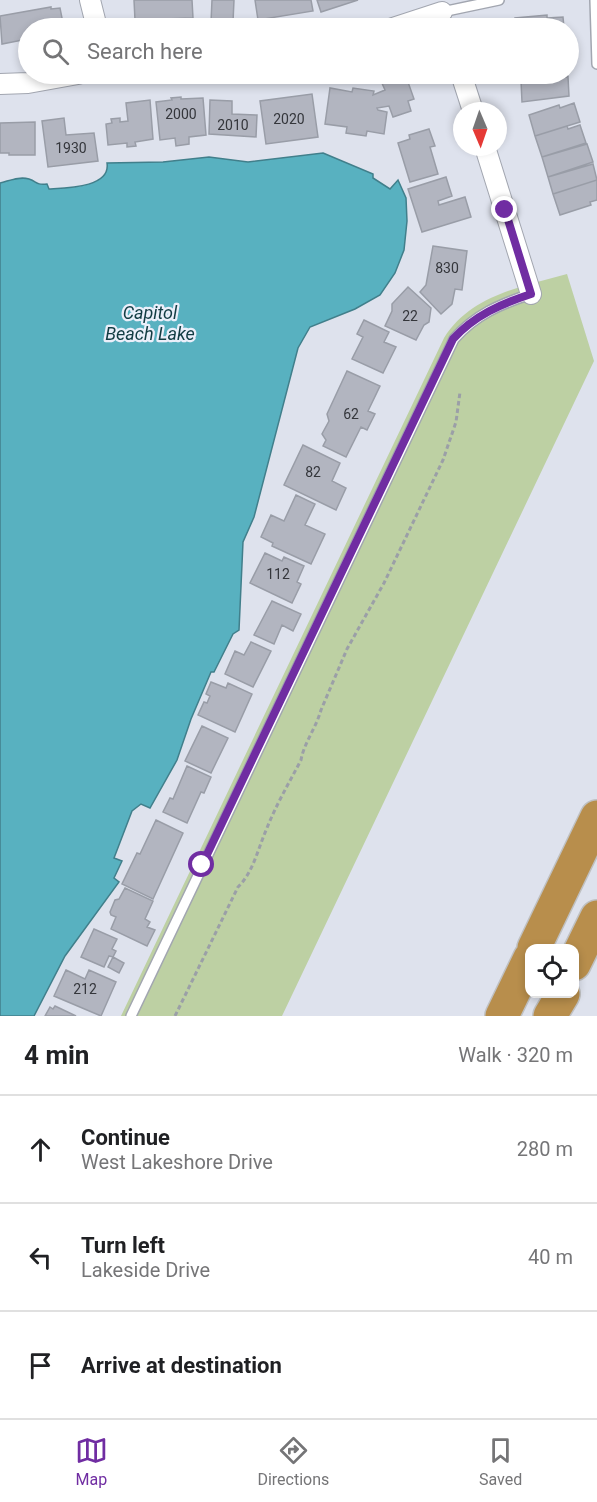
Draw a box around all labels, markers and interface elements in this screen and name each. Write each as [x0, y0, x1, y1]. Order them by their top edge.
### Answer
search box [18, 18, 579, 84]
icon: search [39, 35, 72, 68]
text: Search here [87, 39, 203, 64]
north arrow [453, 102, 507, 156]
house number: 2000 [165, 106, 197, 122]
house number: 2020 [273, 111, 305, 127]
house number: 2010 [217, 117, 249, 133]
house number: 1930 [55, 140, 87, 156]
route end [491, 196, 517, 222]
house number: 830 [435, 260, 459, 276]
water label: Capitol Beach Lake [105, 302, 195, 344]
house number: 22 [402, 308, 418, 324]
house number: 62 [343, 406, 359, 422]
house number: 82 [305, 464, 321, 480]
house number: 112 [266, 566, 290, 582]
route start [188, 851, 214, 877]
map controls [525, 944, 579, 998]
button: locate [525, 944, 579, 998]
house number: 212 [73, 981, 97, 997]
text: 4 min [24, 1040, 89, 1070]
text: Walk · 320 m [458, 1043, 573, 1067]
text: Continue [81, 1125, 170, 1150]
icon: ahead [24, 1133, 57, 1166]
text: 280 m [517, 1137, 573, 1161]
text: West Lakeshore Drive [81, 1150, 273, 1174]
text: Turn left [81, 1233, 165, 1258]
icon: left [24, 1241, 57, 1274]
text: 40 m [528, 1245, 573, 1269]
text: Lakeside Drive [81, 1258, 210, 1282]
icon: arrive [24, 1349, 57, 1382]
text: Arrive at destination [81, 1353, 282, 1378]
tab: Map [75, 1434, 108, 1489]
tab: Directions [257, 1434, 329, 1489]
tab: Saved [479, 1434, 522, 1489]

